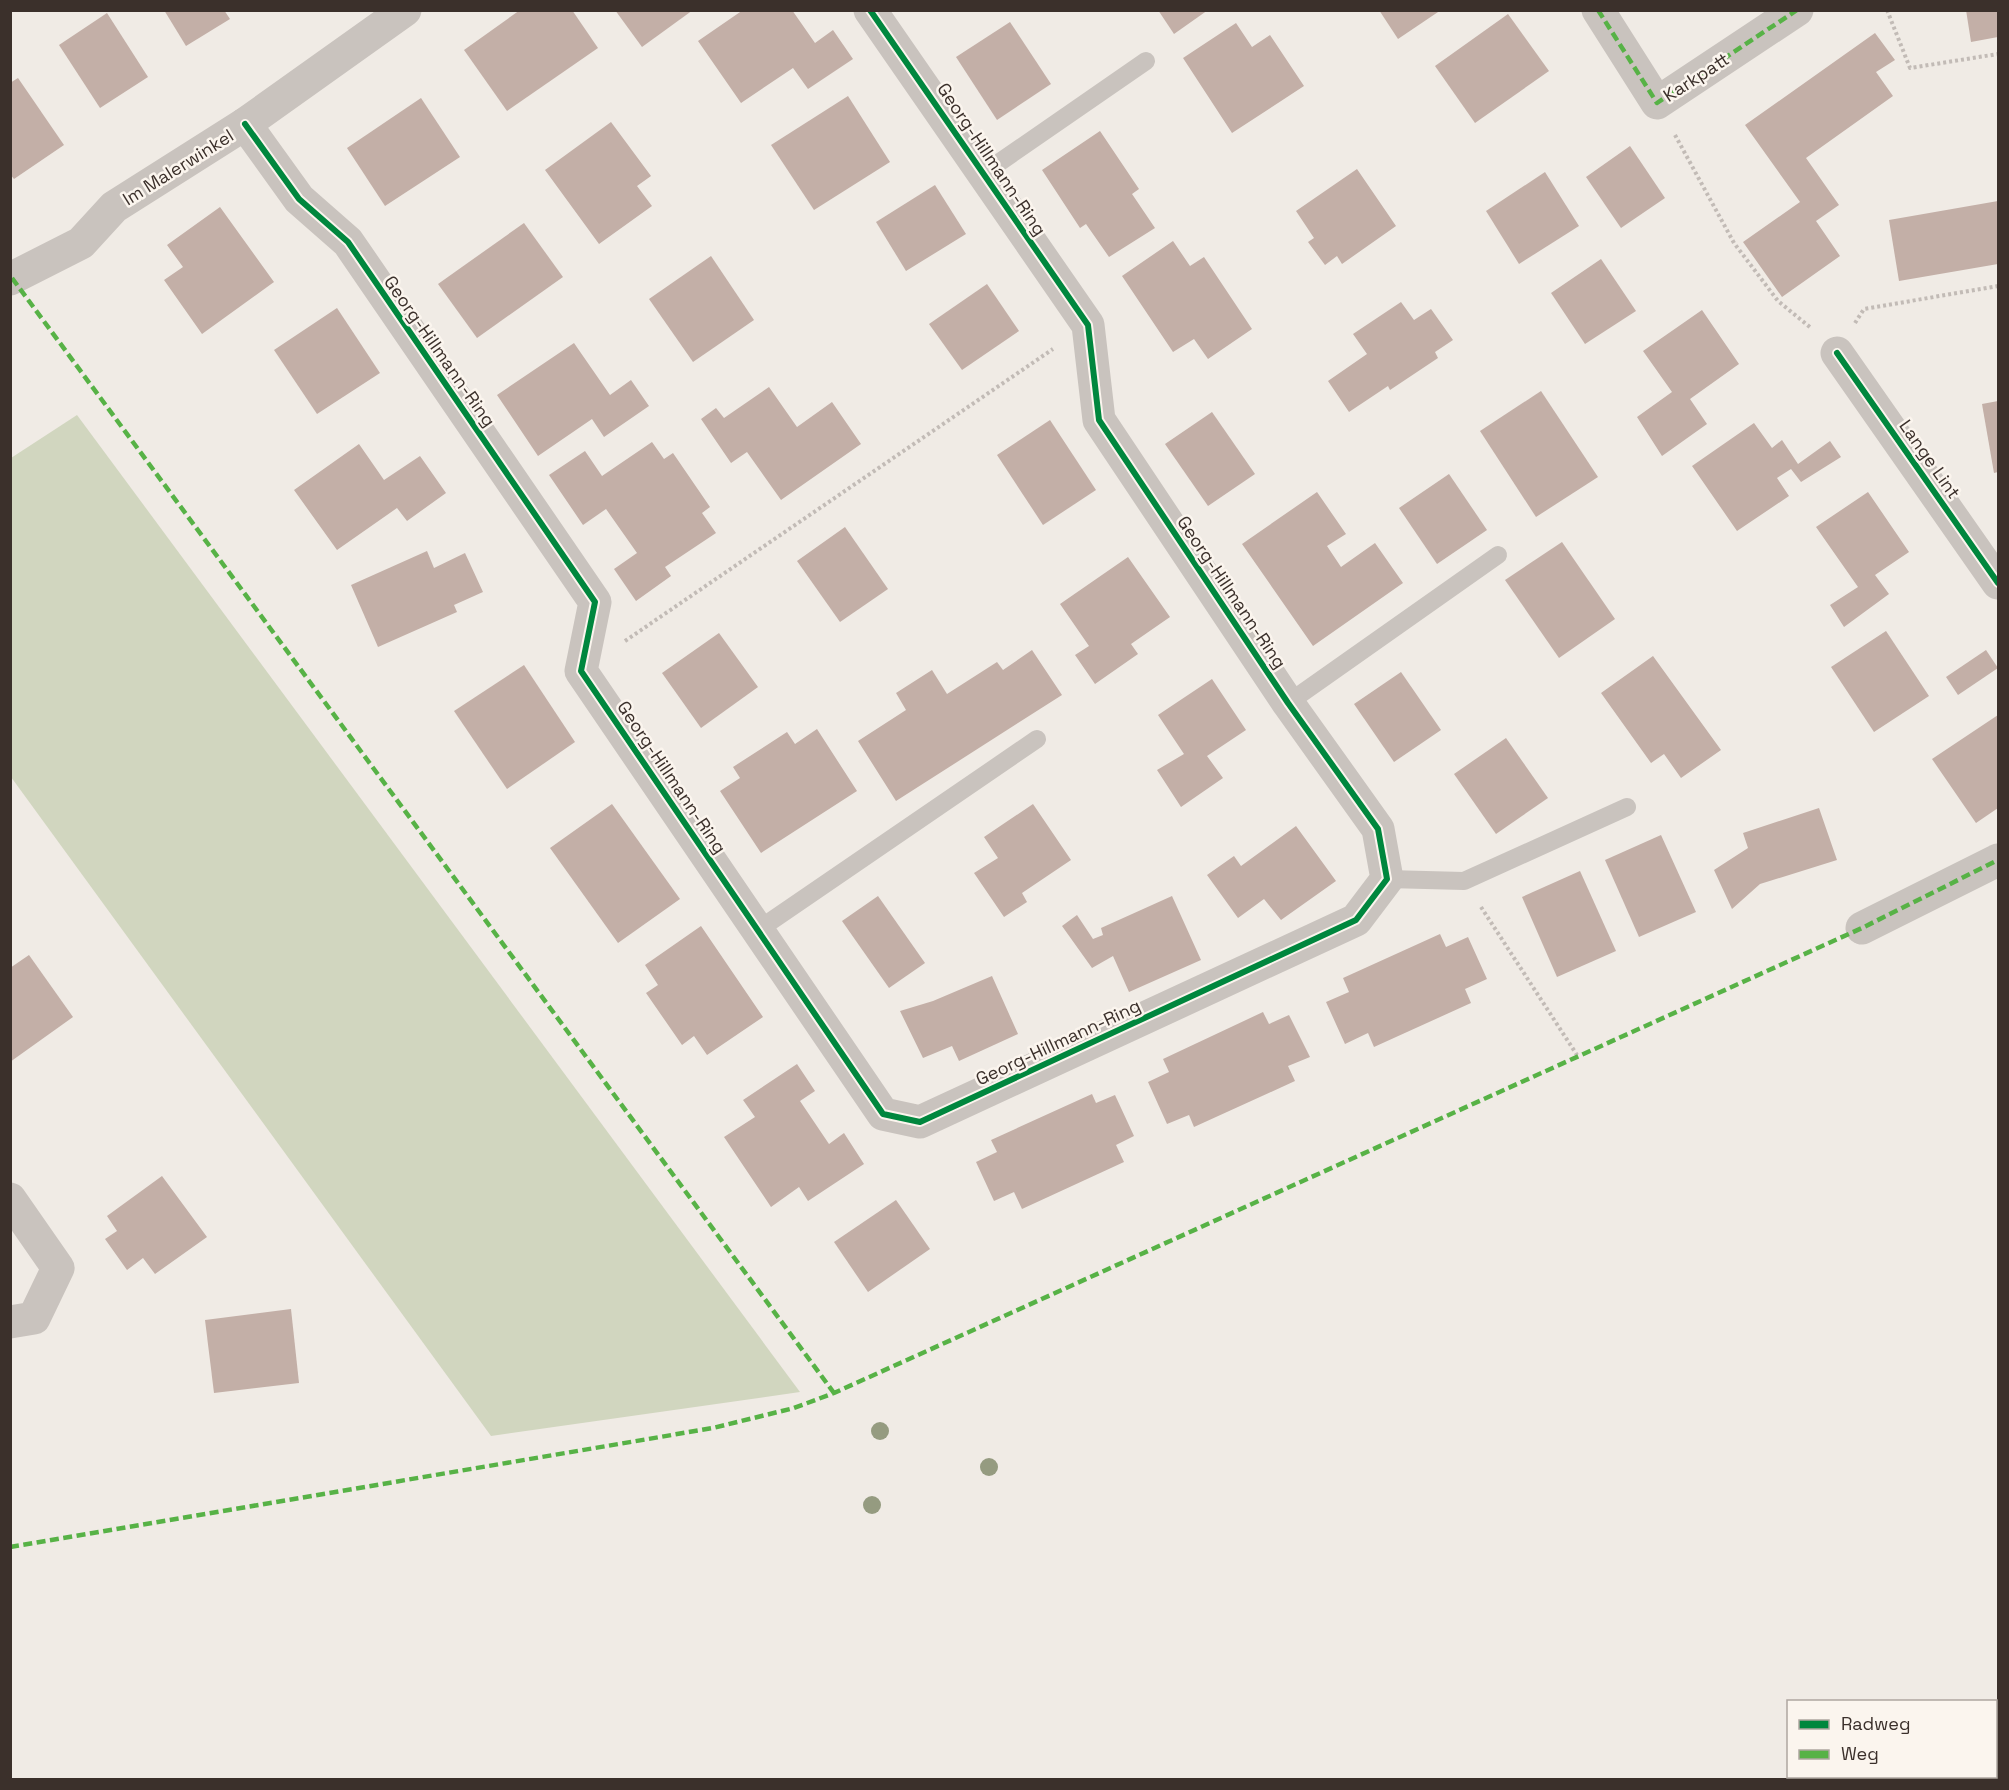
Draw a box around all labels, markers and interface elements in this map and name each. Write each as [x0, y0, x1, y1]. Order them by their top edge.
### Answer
street label: Karkpatt [1659, 47, 1733, 107]
street label: Georg-Hillmann-Ring [932, 78, 1052, 240]
street label: Im Malerwinkel [118, 124, 238, 210]
street label: Georg-Hillmann-Ring [379, 271, 501, 431]
street label: Lange Lint [1894, 415, 1966, 503]
street label: Georg-Hillmann-Ring [1172, 511, 1292, 673]
street label: Georg-Hillmann-Ring [612, 696, 732, 858]
street label: Georg-Hillmann-Ring [972, 994, 1144, 1090]
legend [1787, 1700, 1997, 1778]
text: Radweg [1841, 1712, 1911, 1735]
text: Weg [1841, 1742, 1879, 1765]

